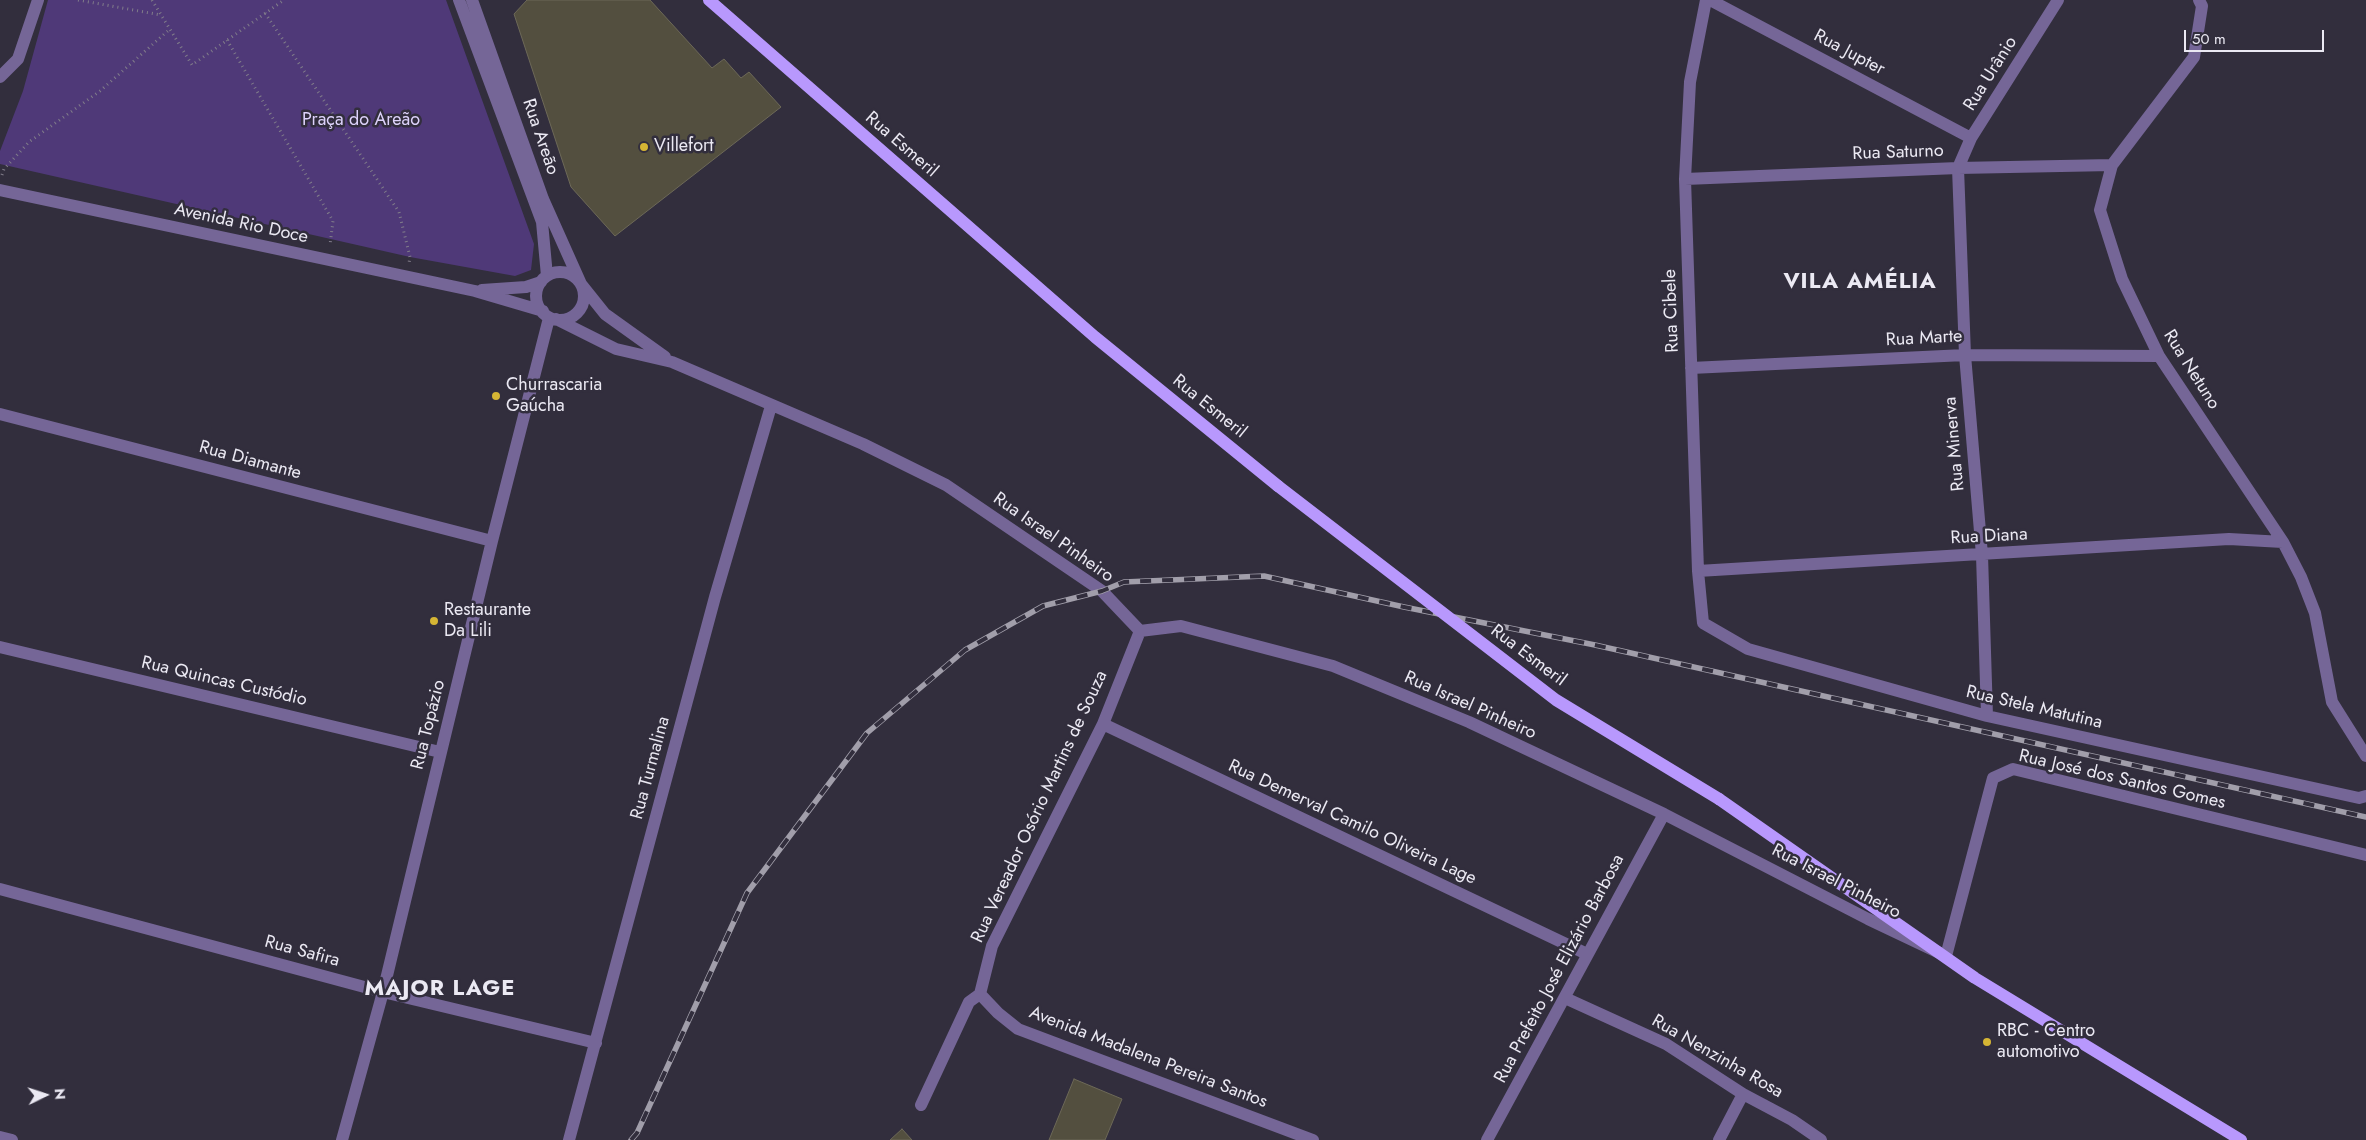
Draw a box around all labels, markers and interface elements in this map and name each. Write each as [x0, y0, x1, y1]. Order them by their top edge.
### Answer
scale bar [2186, 20, 2326, 52]
street label: Rua Jupter [1810, 25, 1888, 81]
text: 50 m [2192, 28, 2226, 50]
street label: Rua Urânio [1960, 33, 2022, 115]
street label: Rua Areão [517, 96, 563, 178]
street label: Rua Esmeril [860, 108, 942, 182]
park label: Praça do Areão [302, 110, 420, 132]
place label: Villefort [654, 136, 714, 158]
marker: Villefort [638, 141, 650, 153]
street label: Rua Saturno [1852, 141, 1944, 165]
street label: Avenida Rio Doce [172, 199, 310, 249]
street label: Rua Cibele [1660, 269, 1684, 353]
district label: VILA AMÉLIA [1782, 270, 1938, 296]
street label: Rua Marte [1885, 326, 1963, 352]
street label: Rua Netuno [2158, 326, 2224, 414]
street label: Rua Esmeril [1168, 371, 1250, 443]
place label: Churrascaria Gaúcha [506, 375, 602, 418]
marker: Churrascaria Gaúcha [490, 390, 502, 402]
street label: Rua Minerva [1940, 396, 1970, 492]
street label: Rua Diamante [197, 437, 303, 485]
street label: Rua Israel Pinheiro [989, 488, 1117, 588]
street label: Rua Diana [1950, 524, 2028, 550]
place label: Restaurante Da Lili [444, 600, 531, 642]
marker: Restaurante Da Lili [428, 615, 440, 627]
street label: Rua Esmeril [1486, 621, 1570, 691]
street label: Rua Quincas Custódio [139, 652, 309, 712]
street label: Rua Israel Pinheiro [1401, 667, 1539, 745]
street label: Rua Vereador Osório Martins de Souza [967, 668, 1113, 946]
street label: Rua Topázio [407, 678, 451, 772]
street label: Rua Stela Matutina [1964, 682, 2104, 734]
street label: Rua Turmalina [627, 714, 675, 822]
street label: Rua José dos Santos Gomes [2017, 746, 2227, 814]
street label: Rua Demerval Camilo Oliveira Lage [1224, 756, 1480, 890]
street label: Rua Israel Pinheiro [1768, 840, 1904, 924]
street label: Rua Prefeito José Elizário Barbosa [1490, 851, 1630, 1087]
street label: Rua Safira [262, 932, 342, 972]
district label: MAJOR LAGE [363, 977, 517, 1003]
street label: Avenida Madalena Pereira Santos [1026, 1002, 1270, 1114]
street label: Rua Nenzinha Rosa [1648, 1011, 1786, 1103]
place label: RBC - Centro automotivo [1997, 1021, 2095, 1064]
marker: RBC - Centro automotivo [1981, 1036, 1993, 1048]
north arrow [20, 1070, 70, 1120]
text: N [50, 1088, 70, 1100]

